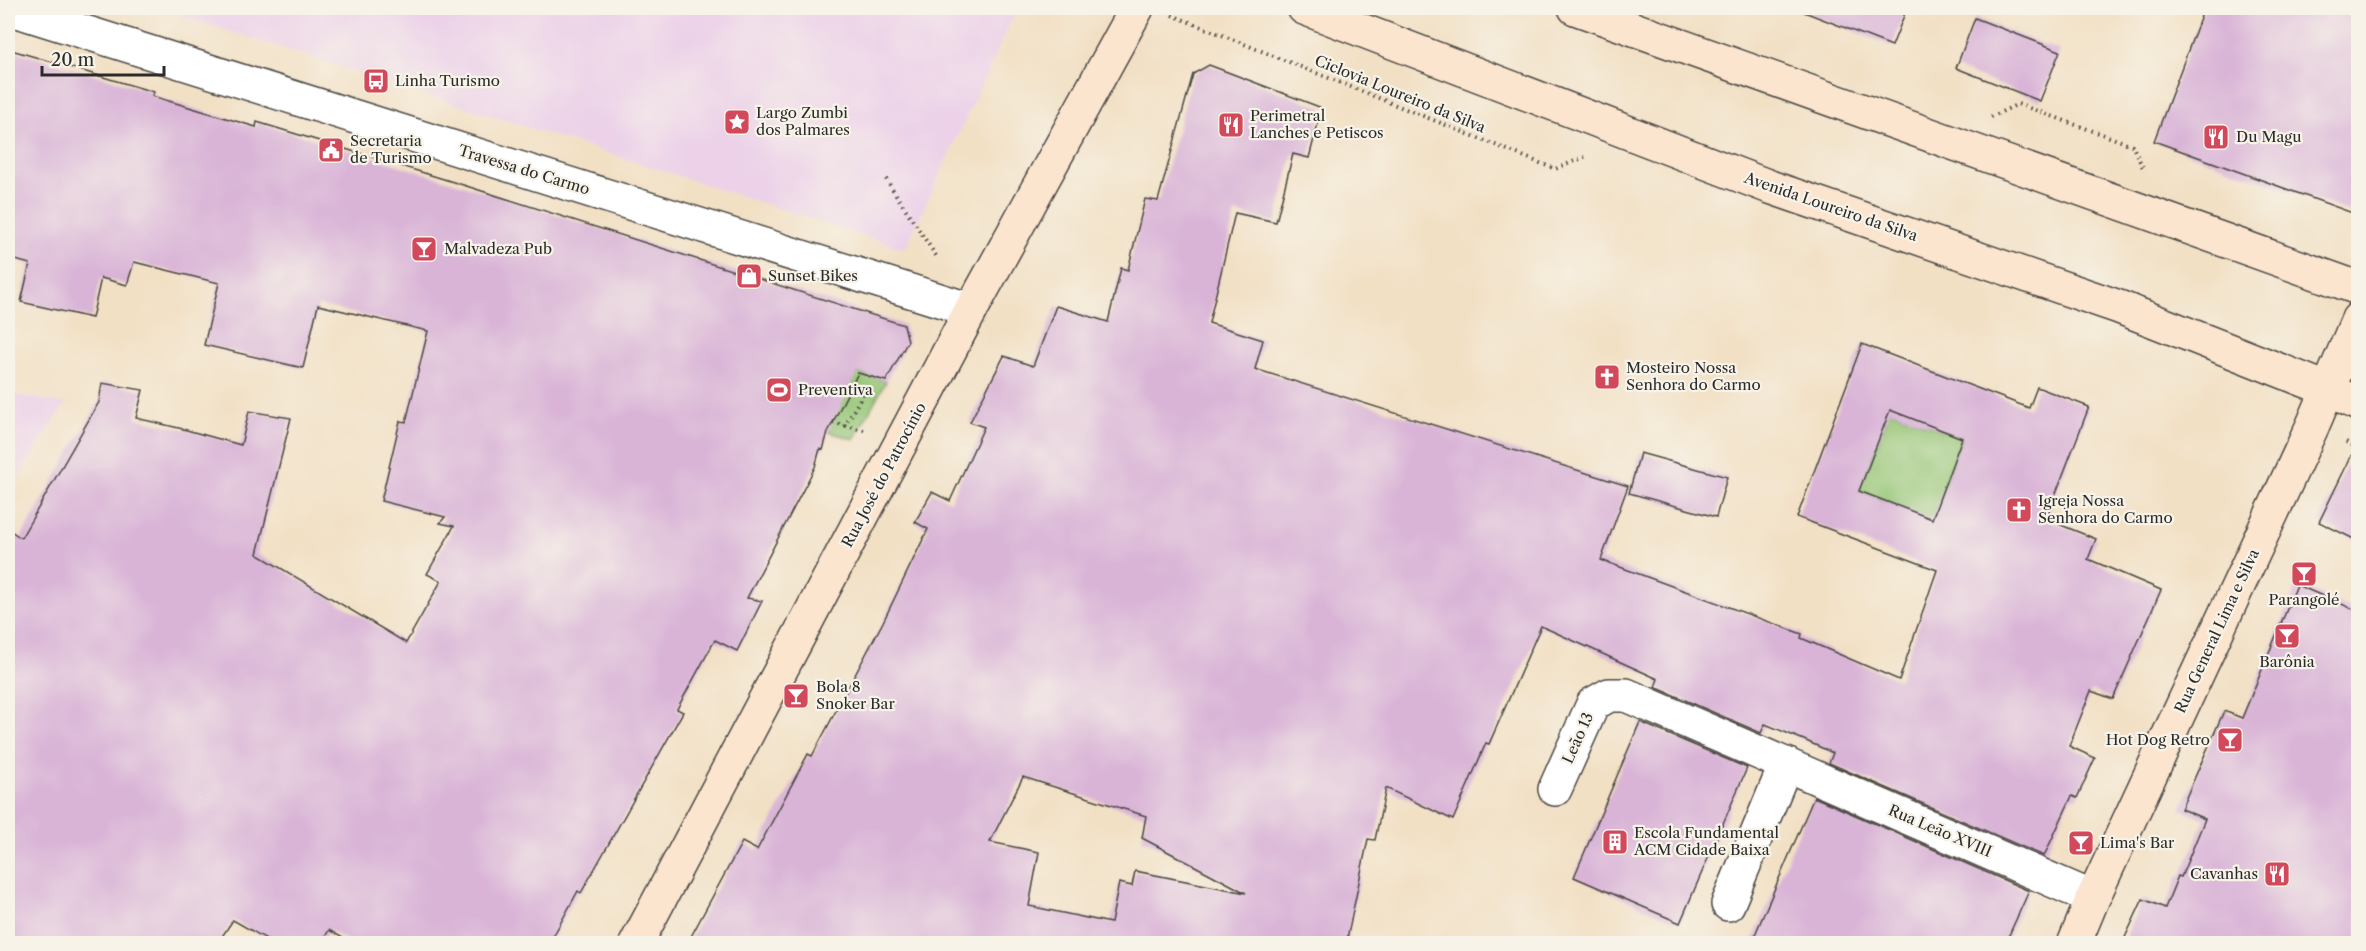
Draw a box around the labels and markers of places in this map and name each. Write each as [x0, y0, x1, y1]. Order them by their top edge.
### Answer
bus stop icon: Linha Turismo [361, 66, 391, 96]
place label: Linha Turismo [395, 71, 500, 90]
place label: Largo Zumbi dos Palmares [756, 103, 850, 139]
place label: Perimetral Lanches e Petiscos [1250, 106, 1384, 142]
place icon: Largo Zumbi dos Palmares [722, 107, 752, 137]
restaurant icon: Perimetral Lanches e Petiscos [1216, 110, 1246, 140]
restaurant icon: Du Magu [2201, 122, 2231, 152]
place label: Du Magu [2236, 127, 2302, 146]
place label: Secretaria de Turismo [350, 131, 432, 167]
public building icon: Secretaria de Turismo [316, 135, 346, 165]
bar icon: Malvadeza Pub [409, 234, 439, 264]
place label: Malvadeza Pub [444, 239, 552, 258]
shop icon: Sunset Bikes [734, 261, 764, 291]
place label: Sunset Bikes [768, 266, 858, 285]
place label: Mosteiro Nossa Senhora do Carmo [1626, 358, 1761, 394]
church icon: Mosteiro Nossa Senhora do Carmo [1592, 362, 1622, 392]
sports icon: Preventiva [764, 375, 794, 405]
place label: Preventiva [798, 380, 873, 399]
place label: Igreja Nossa Senhora do Carmo [2038, 491, 2173, 527]
church icon: Igreja Nossa Senhora do Carmo [2004, 495, 2034, 525]
bar icon: Parangolé [2289, 559, 2319, 589]
place label: Parangolé [2268, 590, 2340, 609]
bar icon: Barônia [2272, 621, 2302, 651]
place label: Barônia [2259, 652, 2315, 671]
place label: Bola 8 Snoker Bar [816, 677, 895, 713]
bar icon: Bola 8 Snoker Bar [781, 681, 811, 711]
bar icon: Hot Dog Retro [2215, 725, 2245, 755]
place label: Hot Dog Retro [2106, 730, 2210, 749]
place label: Escola Fundamental ACM Cidade Baixa [1633, 823, 1779, 859]
building icon: Escola Fundamental ACM Cidade Baixa [1600, 827, 1630, 857]
bar icon: Lima's Bar [2066, 828, 2096, 858]
place label: Lima's Bar [2100, 833, 2175, 852]
restaurant icon: Cavanhas [2262, 859, 2292, 889]
place label: Cavanhas [2190, 864, 2258, 883]

